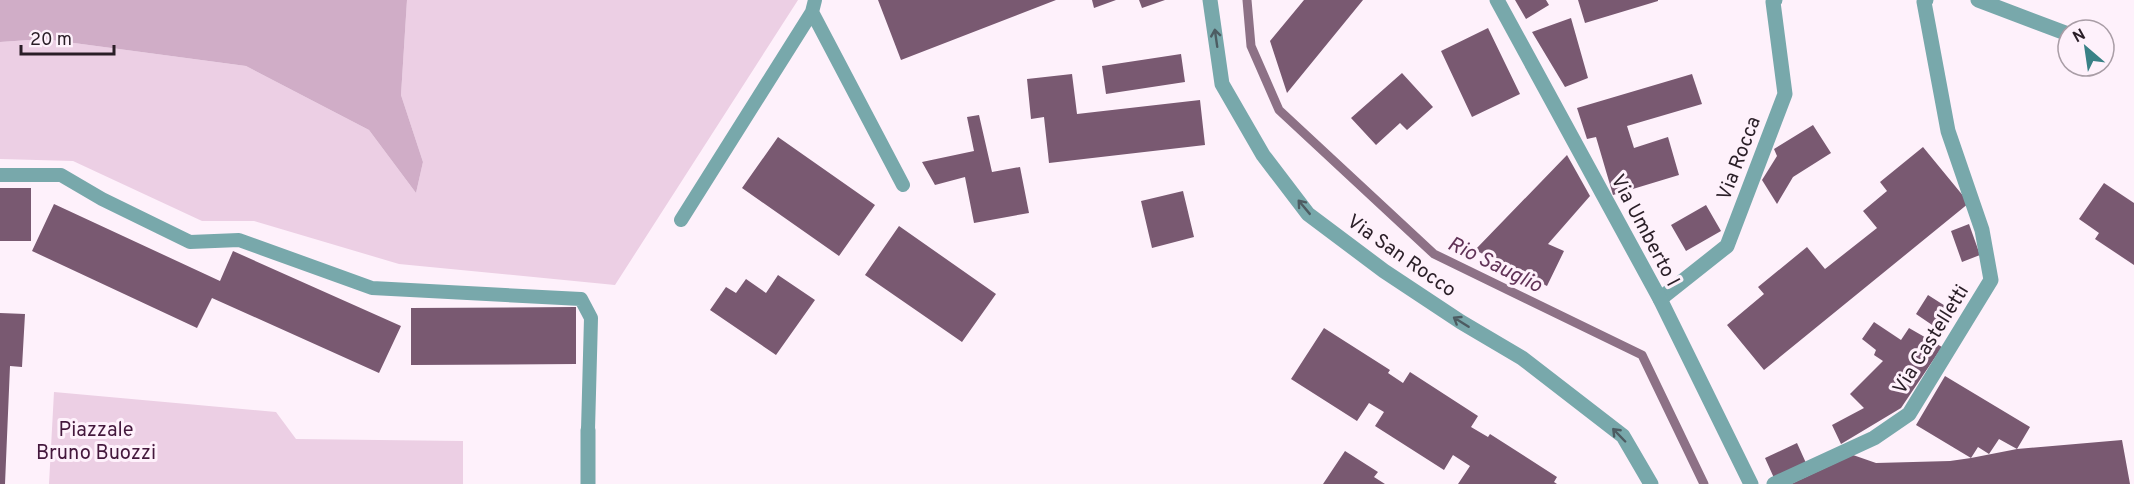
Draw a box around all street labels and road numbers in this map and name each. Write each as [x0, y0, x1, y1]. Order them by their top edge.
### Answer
street label: Via Rocca [1712, 113, 1768, 205]
street label: Via Umberto I [1604, 170, 1685, 292]
street label: Via San Rocco [1341, 209, 1461, 304]
street label: Via Castelletti [1888, 280, 1976, 400]

